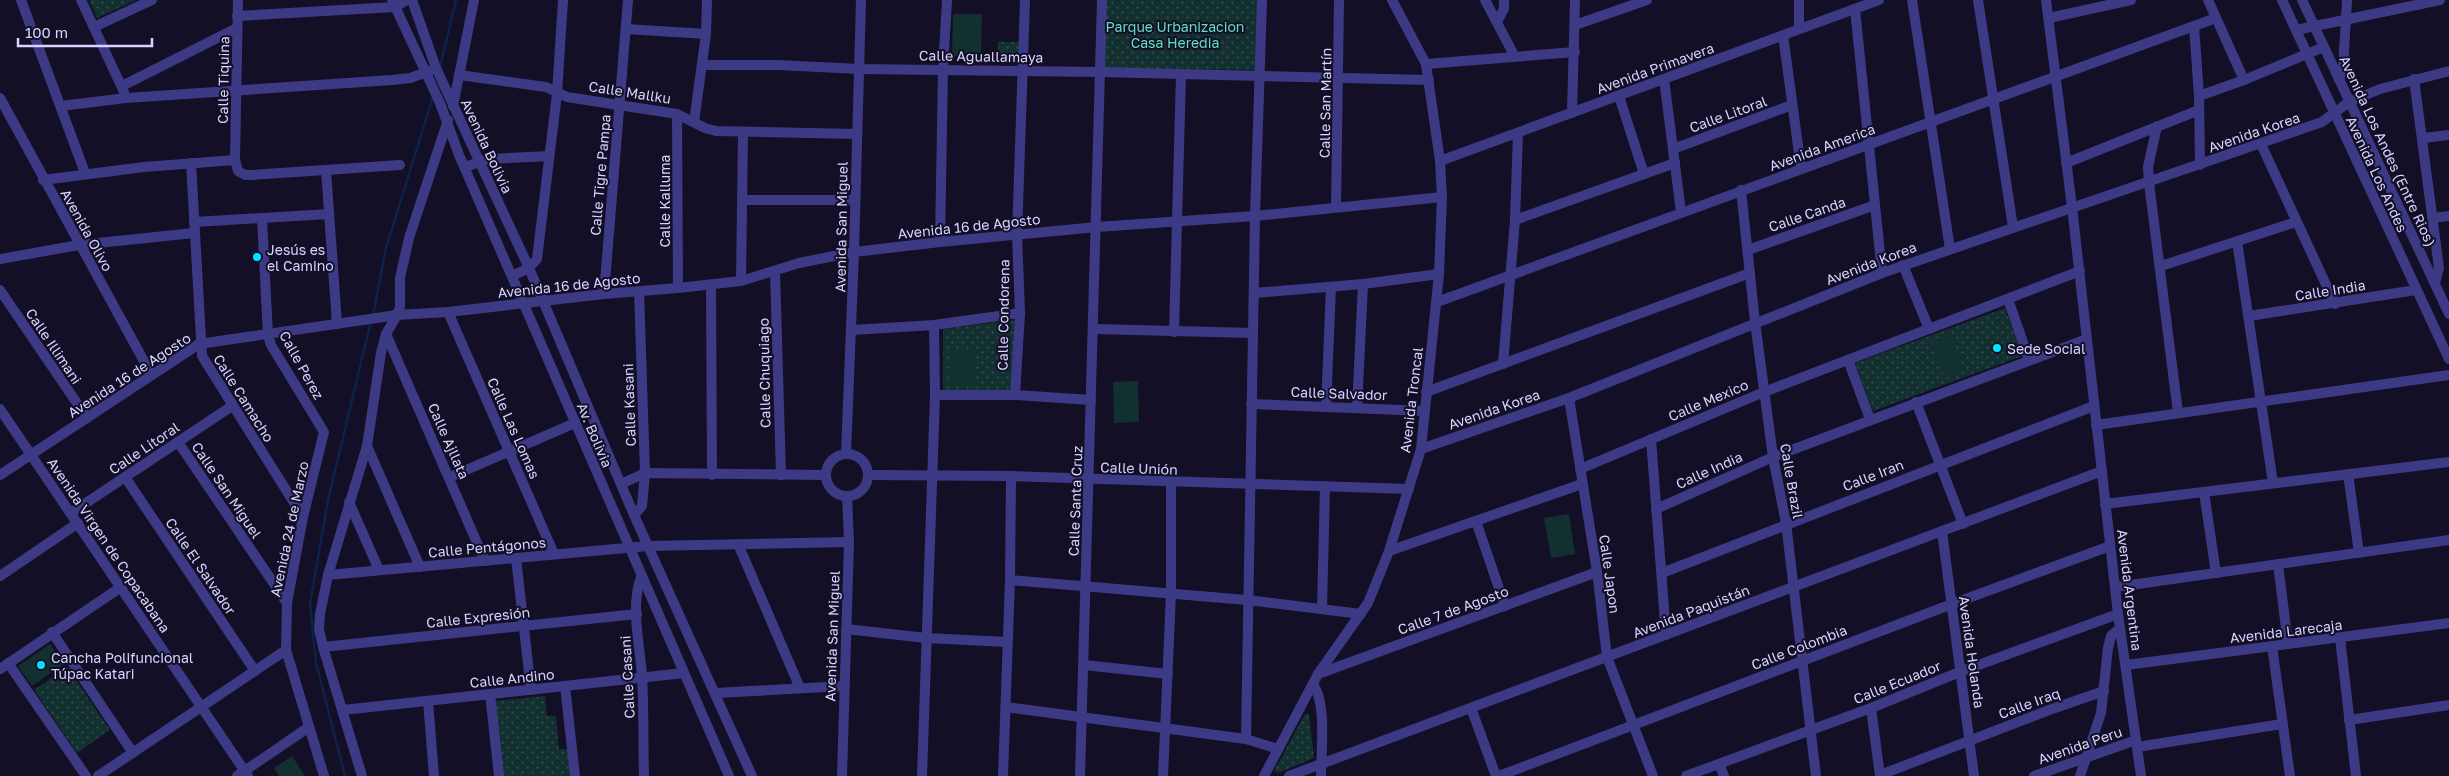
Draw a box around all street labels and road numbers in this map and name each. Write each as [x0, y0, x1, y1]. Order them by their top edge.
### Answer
street label: Calle Tiquina [214, 36, 232, 124]
street label: Avenida Primavera [1594, 39, 1716, 97]
street label: Calle Aguallamaya [919, 46, 1043, 66]
street label: Calle San Martín [1316, 48, 1334, 158]
street label: Avenida Los Andes (Entre Rios) [2336, 53, 2440, 249]
street label: Calle Mallku [588, 77, 672, 107]
street label: Calle Litoral [1687, 92, 1769, 136]
street label: Avenida Bolivia [458, 96, 516, 196]
street label: Avenida Korea [2206, 108, 2302, 156]
street label: Avenida Los Andes [2343, 113, 2411, 235]
street label: Calle Tigre Pampa [586, 114, 614, 236]
street label: Avenida America [1767, 120, 1877, 174]
street label: Calle Kalluma [656, 154, 673, 248]
street label: Avenida San Miguel [831, 161, 851, 293]
street label: Avenida Olivo [57, 186, 117, 274]
street label: Calle Canda [1766, 193, 1848, 235]
street label: Avenida 16 de Agosto [897, 210, 1041, 242]
street label: Avenida Korea [1823, 238, 1919, 288]
street label: Calle Condorena [994, 259, 1012, 371]
street label: Avenida 16 de Agosto [497, 269, 641, 301]
street label: Calle India [2294, 276, 2366, 304]
street label: Calle Illimani [22, 305, 86, 387]
street label: Calle Chuquiago [755, 318, 773, 428]
street label: Calle Perez [276, 328, 328, 402]
street label: Avenida 16 de Agosto [64, 329, 194, 421]
street label: Avenida Troncal [1396, 346, 1426, 454]
street label: Calle Camacho [210, 351, 278, 445]
street label: Calle Kasani [619, 363, 639, 447]
street label: Calle Las Lomas [484, 375, 544, 481]
street label: Calle Mexico [1665, 376, 1751, 424]
street label: Calle Salvador [1290, 383, 1388, 403]
street label: Avenida Korea [1446, 385, 1542, 433]
street label: Calle Ajllata [425, 400, 473, 482]
street label: Av. Bolivia [574, 400, 616, 470]
street label: Calle Litoral [106, 418, 182, 478]
street label: Calle San Miguel [189, 439, 265, 541]
street label: Calle Brazil [1777, 442, 1807, 520]
street label: Calle Santa Cruz [1065, 445, 1085, 557]
street label: Calle India [1673, 448, 1745, 492]
street label: Avenida Virgen de Copacabana [44, 454, 174, 636]
street label: Calle Iran [1840, 456, 1906, 494]
street label: Calle Unión [1100, 458, 1178, 478]
street label: Avenida 24 de Marzo [266, 460, 312, 598]
street label: Calle El Salvador [162, 514, 240, 618]
street label: Avenida Argentina [2114, 528, 2146, 652]
street label: Calle Pentágonos [427, 533, 547, 561]
street label: Calle Japon [1596, 534, 1624, 614]
street label: Avenida San Miguel [821, 570, 843, 702]
street label: Avenida Paquistán [1630, 581, 1752, 641]
street label: Calle 7 de Agosto [1395, 582, 1511, 638]
street label: Avenida Holanda [1956, 595, 1988, 709]
street label: Calle Expresión [425, 603, 531, 631]
street label: Avenida Larecaja [2229, 616, 2343, 646]
street label: Calle Colombia [1749, 621, 1849, 673]
street label: Calle Casani [616, 635, 638, 719]
street label: Calle Ecuador [1851, 657, 1944, 707]
street label: Calle Andino [469, 665, 555, 691]
street label: Calle Iraq [1996, 684, 2062, 722]
street label: Avenida Peru [2036, 723, 2124, 767]

